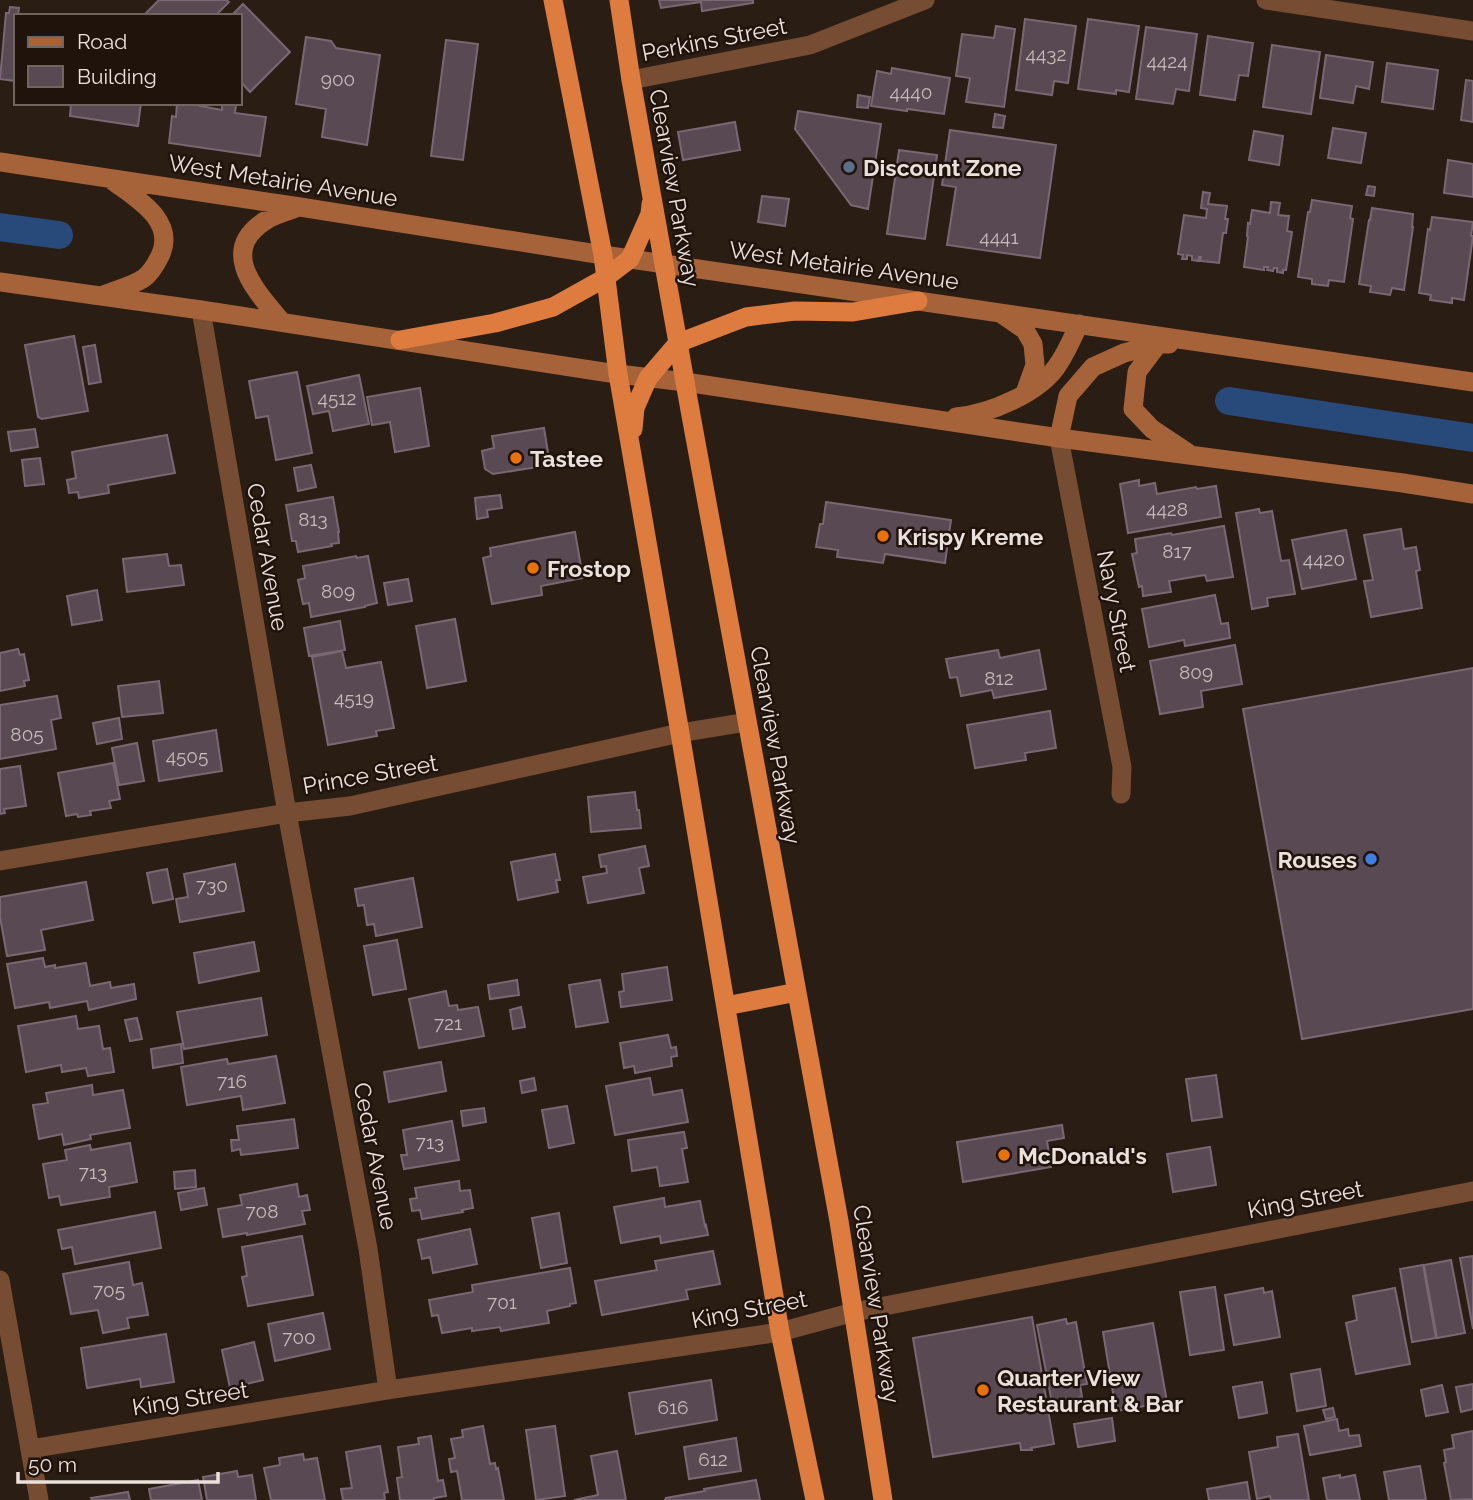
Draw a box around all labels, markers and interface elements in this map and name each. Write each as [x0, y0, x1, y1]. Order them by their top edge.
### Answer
street label: Perkins Street [639, 12, 789, 66]
legend [14, 14, 242, 105]
text: Road [77, 29, 127, 54]
house number: 4432 [1026, 43, 1066, 65]
house number: 4424 [1146, 50, 1188, 72]
text: Building [77, 64, 157, 89]
house number: 900 [321, 68, 355, 90]
house number: 4440 [890, 81, 932, 103]
street label: Clearview Parkway [644, 87, 706, 289]
street label: West Metairie Avenue [166, 149, 400, 211]
place label: Discount Zone [863, 154, 1022, 181]
marker: Discount Zone [841, 159, 857, 175]
house number: 4441 [979, 226, 1019, 248]
street label: West Metairie Avenue [727, 236, 961, 294]
house number: 4512 [318, 387, 356, 409]
place label: Tastee [530, 445, 603, 472]
marker: Tastee [508, 450, 524, 466]
street label: Cedar Avenue [242, 481, 294, 633]
house number: 4428 [1146, 498, 1188, 520]
house number: 813 [298, 508, 328, 530]
place label: Krispy Kreme [897, 523, 1044, 550]
marker: Krispy Kreme [875, 528, 891, 544]
house number: 817 [1162, 540, 1192, 562]
street label: Navy Street [1092, 548, 1142, 674]
house number: 4420 [1303, 548, 1345, 570]
place label: Frostop [547, 555, 631, 582]
marker: Frostop [525, 560, 541, 576]
house number: 809 [321, 580, 355, 602]
street label: Clearview Parkway [745, 644, 807, 846]
house number: 809 [1179, 661, 1213, 683]
house number: 812 [984, 667, 1014, 689]
house number: 4519 [334, 687, 374, 709]
house number: 805 [10, 723, 44, 745]
house number: 4505 [166, 745, 208, 767]
street label: Prince Street [300, 749, 440, 799]
place label: Rouses [1277, 846, 1357, 873]
marker: Rouses [1363, 851, 1379, 867]
house number: 730 [196, 874, 228, 896]
house number: 721 [434, 1012, 462, 1034]
house number: 716 [217, 1070, 247, 1092]
street label: Cedar Avenue [348, 1080, 404, 1232]
house number: 713 [416, 1131, 444, 1153]
place label: McDonald's [1018, 1142, 1147, 1169]
marker: McDonald's [996, 1147, 1012, 1163]
house number: 713 [79, 1161, 107, 1183]
street label: King Street [1245, 1175, 1365, 1223]
house number: 708 [246, 1200, 278, 1222]
street label: Clearview Parkway [848, 1203, 906, 1405]
house number: 705 [93, 1279, 125, 1301]
street label: King Street [689, 1285, 809, 1333]
house number: 701 [487, 1291, 517, 1313]
house number: 700 [282, 1326, 316, 1348]
place label: Quarter View Restaurant & Bar [997, 1364, 1183, 1417]
street label: King Street [130, 1375, 250, 1420]
marker: Quarter View Restaurant & Bar [975, 1382, 991, 1398]
house number: 616 [657, 1396, 689, 1418]
scale bar [18, 1440, 217, 1484]
house number: 612 [698, 1448, 728, 1470]
text: 50 m [28, 1452, 77, 1477]

